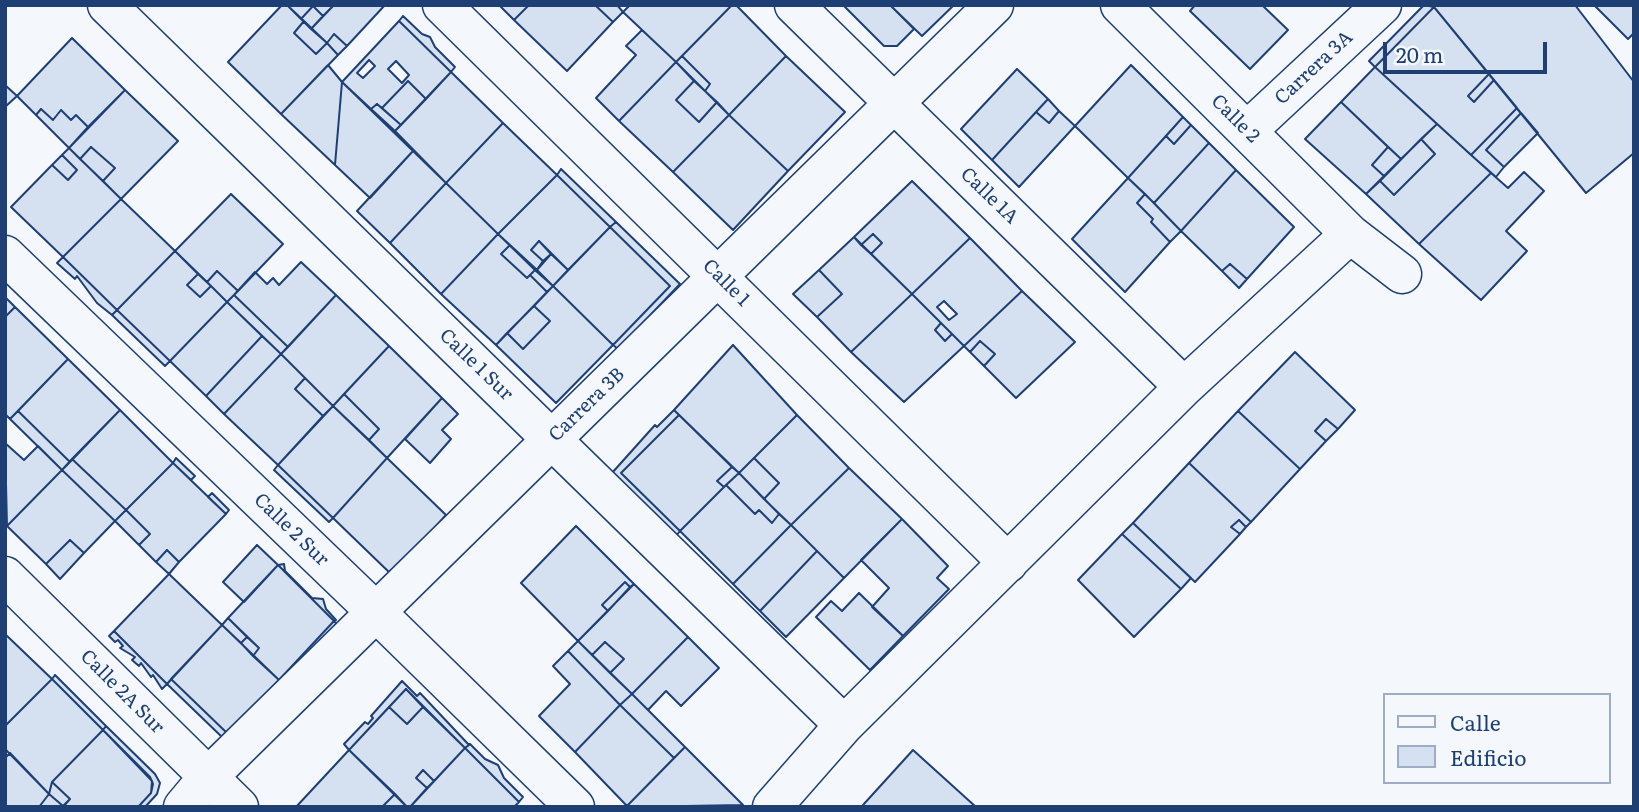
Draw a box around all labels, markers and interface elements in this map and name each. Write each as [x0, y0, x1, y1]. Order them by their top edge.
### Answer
street label: Carrera 3A [1270, 26, 1358, 110]
scale bar [1387, 28, 1552, 72]
text: 20 m [1396, 38, 1443, 69]
street label: Calle 2 [1206, 90, 1264, 148]
street label: Calle 1A [955, 163, 1023, 229]
street label: Calle 1 [698, 255, 754, 311]
street label: Calle 1 Sur [435, 324, 517, 406]
street label: Carrera 3B [544, 363, 630, 447]
street label: Calle 2 Sur [249, 489, 333, 571]
street label: Calle 2A Sur [75, 645, 169, 739]
legend [1384, 693, 1611, 784]
text: Calle [1450, 706, 1501, 737]
text: Edificio [1450, 741, 1526, 772]

